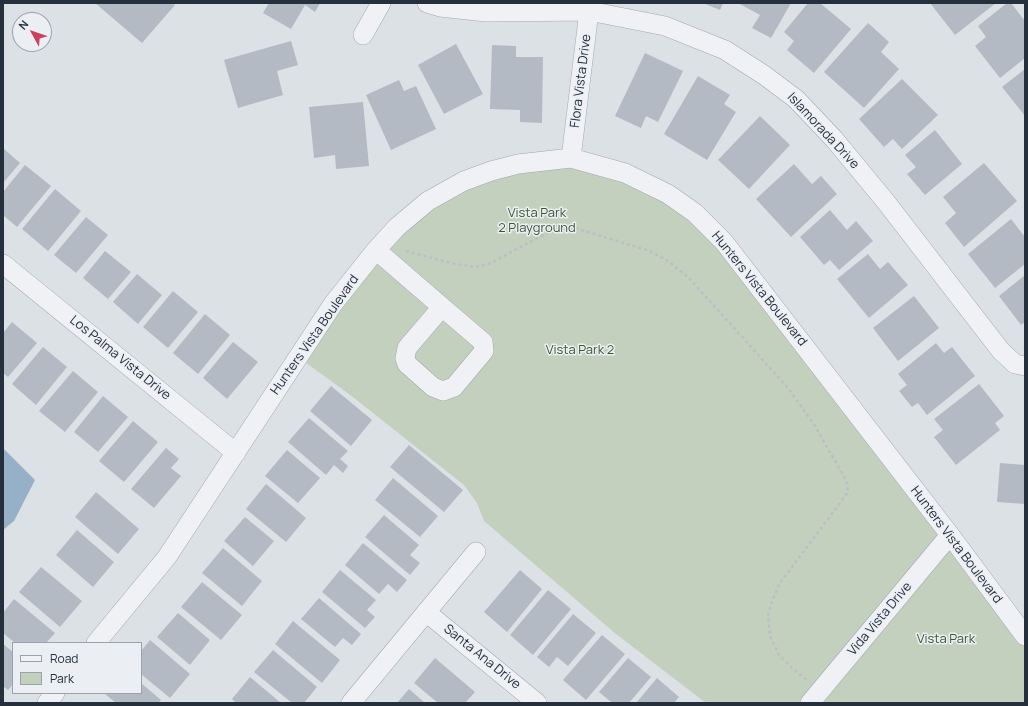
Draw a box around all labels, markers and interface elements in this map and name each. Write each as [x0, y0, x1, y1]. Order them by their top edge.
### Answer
north arrow [12, 12, 52, 52]
text: N [15, 17, 31, 32]
street label: Flora Vista Drive [568, 33, 594, 129]
street label: Islamorada Drive [784, 90, 862, 172]
park label: Vista Park 2 Playground [498, 205, 576, 236]
street label: Hunters Vista Boulevard [708, 229, 810, 349]
street label: Hunters Vista Boulevard [268, 272, 362, 398]
street label: Los Palma Vista Drive [66, 313, 174, 403]
park label: Vista Park 2 [546, 342, 614, 358]
street label: Hunters Vista Boulevard [907, 483, 1005, 607]
street label: Vida Vista Drive [845, 579, 915, 659]
street label: Santa Ana Drive [441, 621, 523, 693]
park label: Vista Park [917, 631, 975, 647]
legend [12, 642, 142, 694]
text: Road [50, 650, 78, 667]
text: Park [50, 670, 74, 687]

